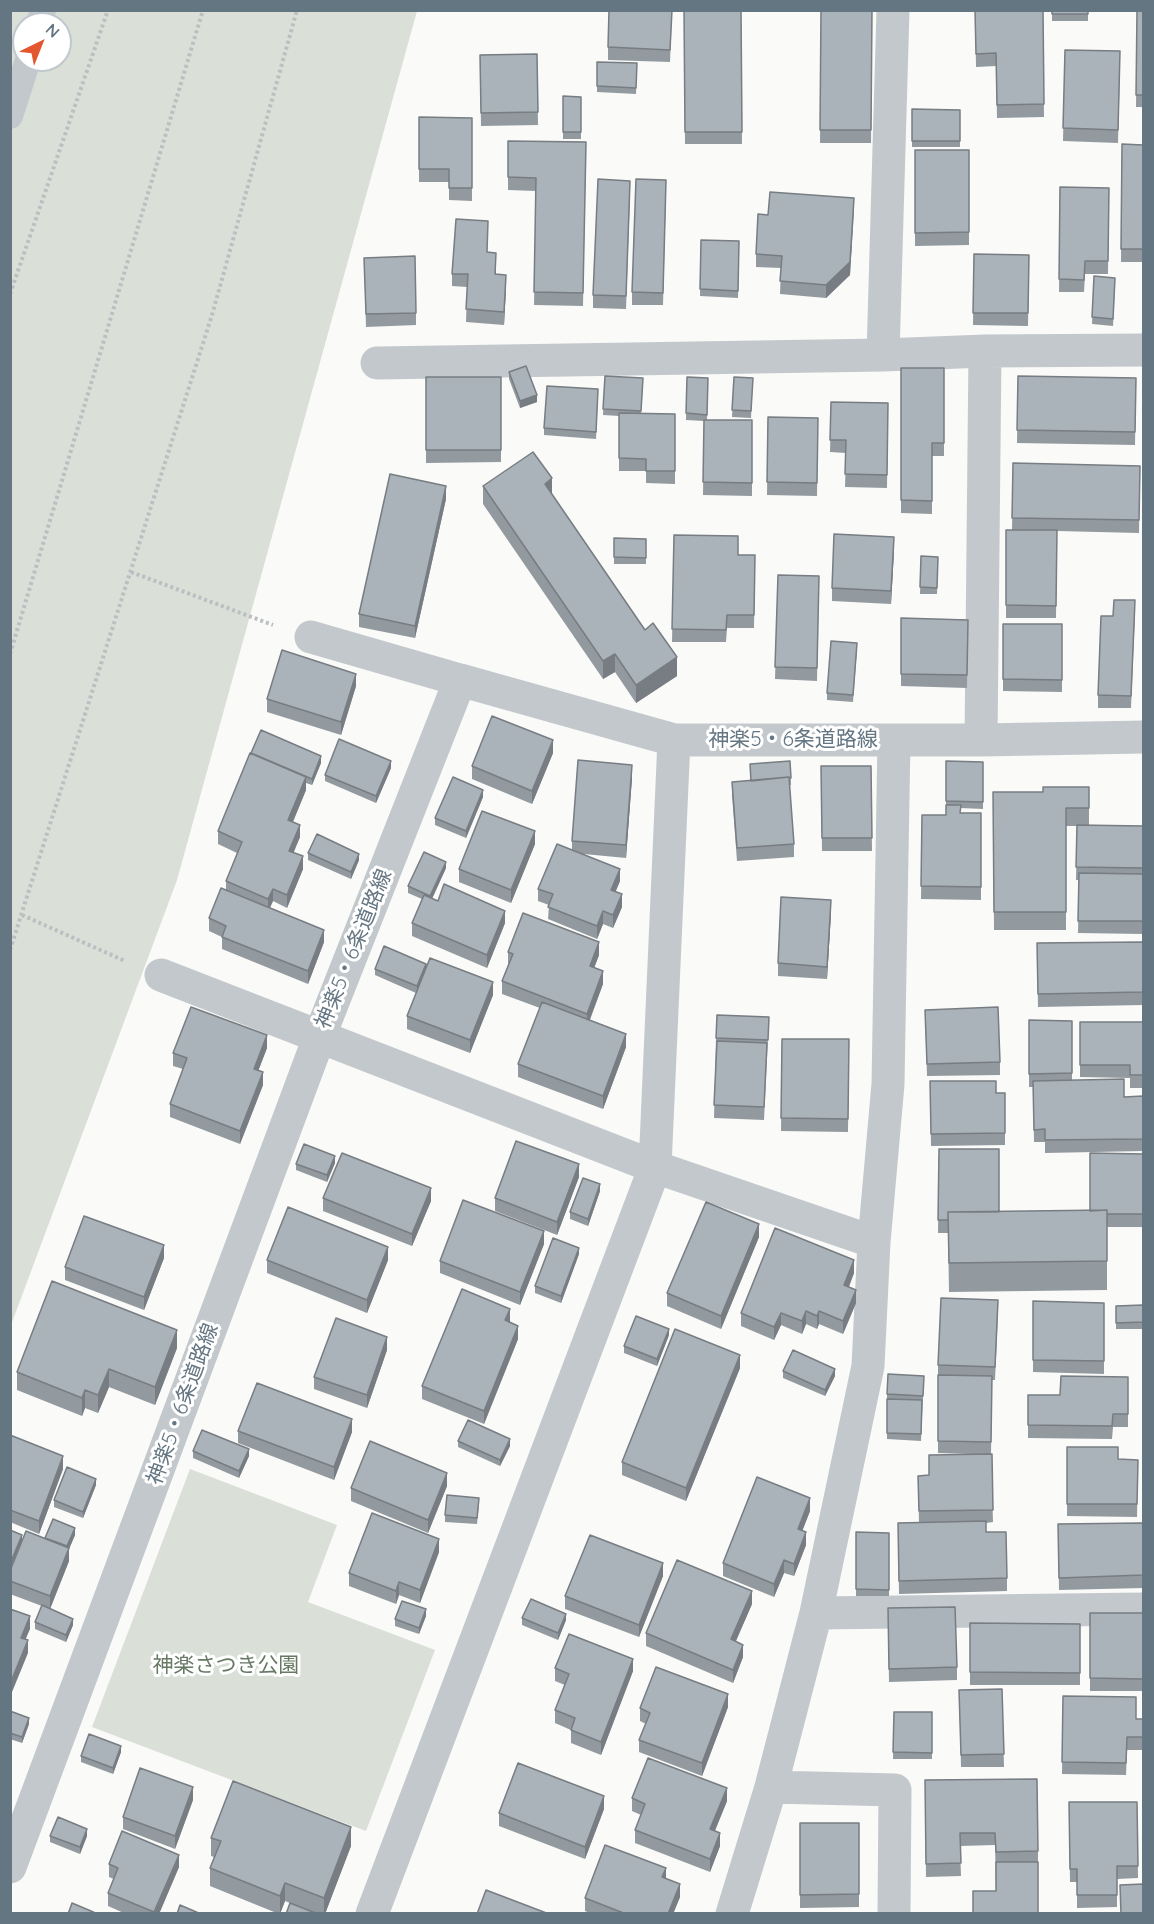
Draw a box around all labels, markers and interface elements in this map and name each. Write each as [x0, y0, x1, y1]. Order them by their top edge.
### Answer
north arrow [12, 12, 72, 72]
text: N [42, 19, 64, 42]
street label: 神楽5・6条道路線 [708, 727, 878, 753]
street label: 神楽5・6条道路線 [311, 866, 397, 1032]
street label: 神楽5・6条道路線 [142, 1320, 224, 1488]
park label: 神楽さつき公園 [153, 1653, 299, 1679]

